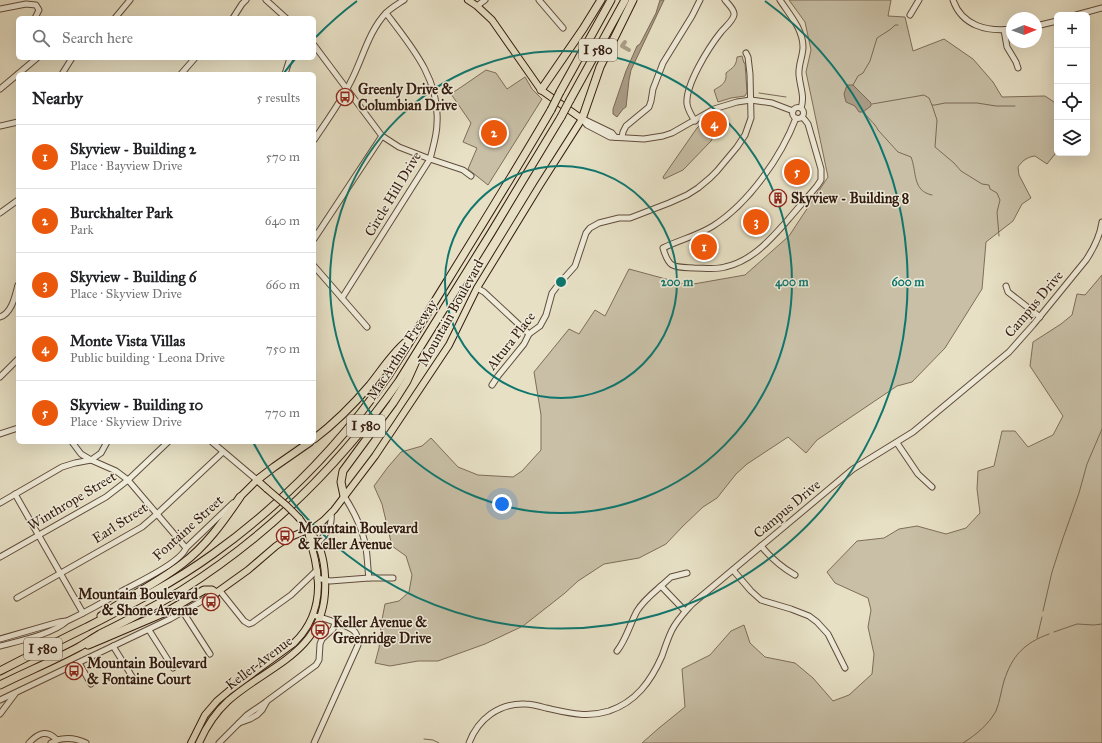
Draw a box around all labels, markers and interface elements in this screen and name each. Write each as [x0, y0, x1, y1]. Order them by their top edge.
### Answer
north arrow [1006, 12, 1042, 48]
map controls [1054, 12, 1090, 156]
button: + [1054, 12, 1090, 48]
search box [16, 16, 316, 60]
icon: search [30, 27, 52, 49]
text: Search here [62, 29, 133, 47]
road number: I 580 [579, 39, 617, 61]
button: − [1054, 48, 1090, 84]
place label: Greenly Drive & Columbian Drive [358, 81, 457, 114]
button: locate [1054, 84, 1090, 120]
bus stop icon: Greenly Drive & Columbian Drive [335, 87, 355, 107]
text: Nearby [32, 88, 83, 109]
text: 5 results [256, 90, 300, 106]
pin: 4 [701, 109, 727, 139]
pin: 2 [481, 118, 507, 148]
button: layers [1054, 120, 1090, 156]
text: Skyview - Building 2 [70, 140, 196, 158]
street label: Circle Hill Drive [361, 148, 425, 240]
text: 1 [42, 149, 48, 165]
text: 570 m [266, 149, 300, 165]
pin: 5 [784, 157, 810, 187]
text: Place · Bayview Drive [70, 158, 182, 174]
building icon: Skyview - Building 8 [768, 188, 788, 208]
place label: Skyview - Building 8 [791, 190, 909, 208]
text: Burckhalter Park [70, 204, 173, 222]
pin: 3 [743, 207, 769, 237]
text: 2 [42, 213, 48, 229]
text: 640 m [265, 213, 300, 229]
text: Park [70, 222, 94, 238]
pin: 1 [691, 232, 717, 262]
street label: Mountain Boulevard [414, 256, 488, 370]
street label: Campus Drive [1001, 267, 1067, 341]
text: Skyview - Building 6 [70, 268, 196, 286]
centre of rings [554, 275, 568, 289]
text: 200 m [661, 275, 694, 289]
text: 400 m [775, 275, 810, 290]
text: 600 m [892, 275, 925, 289]
text: 3 [42, 277, 48, 293]
text: 660 m [265, 277, 300, 293]
text: Place · Skyview Drive [70, 286, 182, 302]
street label: MacArthur Freeway [363, 296, 441, 403]
street label: Altura Place [482, 308, 539, 374]
text: Monte Vista Villas [70, 332, 185, 350]
text: 4 [41, 341, 49, 357]
text: 750 m [266, 341, 300, 357]
text: Public building · Leona Drive [70, 350, 225, 366]
text: Skyview - Building 10 [70, 396, 203, 414]
text: 5 [42, 405, 48, 421]
text: 770 m [265, 405, 300, 421]
text: Place · Skyview Drive [70, 414, 182, 430]
road number: I 580 [347, 415, 385, 437]
street label: Winthrope Street [25, 468, 119, 534]
street label: Campus Drive [750, 476, 824, 542]
street label: Fontaine Street [149, 492, 227, 564]
your location [492, 494, 512, 514]
street label: Earl Street [89, 499, 151, 547]
place label: Mountain Boulevard & Keller Avenue [298, 520, 419, 553]
bus stop icon: Mountain Boulevard & Keller Avenue [275, 526, 295, 546]
place label: Mountain Boulevard & Shone Avenue [78, 586, 199, 619]
bus stop icon: Mountain Boulevard & Shone Avenue [201, 592, 221, 612]
place label: Keller Avenue & Greenridge Drive [333, 614, 432, 648]
bus stop icon: Keller Avenue & Greenridge Drive [310, 620, 330, 640]
street label: Keller Avenue [222, 632, 296, 694]
road number: I 580 [24, 638, 62, 660]
place label: Mountain Boulevard & Fontaine Court [87, 655, 208, 688]
bus stop icon: Mountain Boulevard & Fontaine Court [64, 661, 84, 681]

